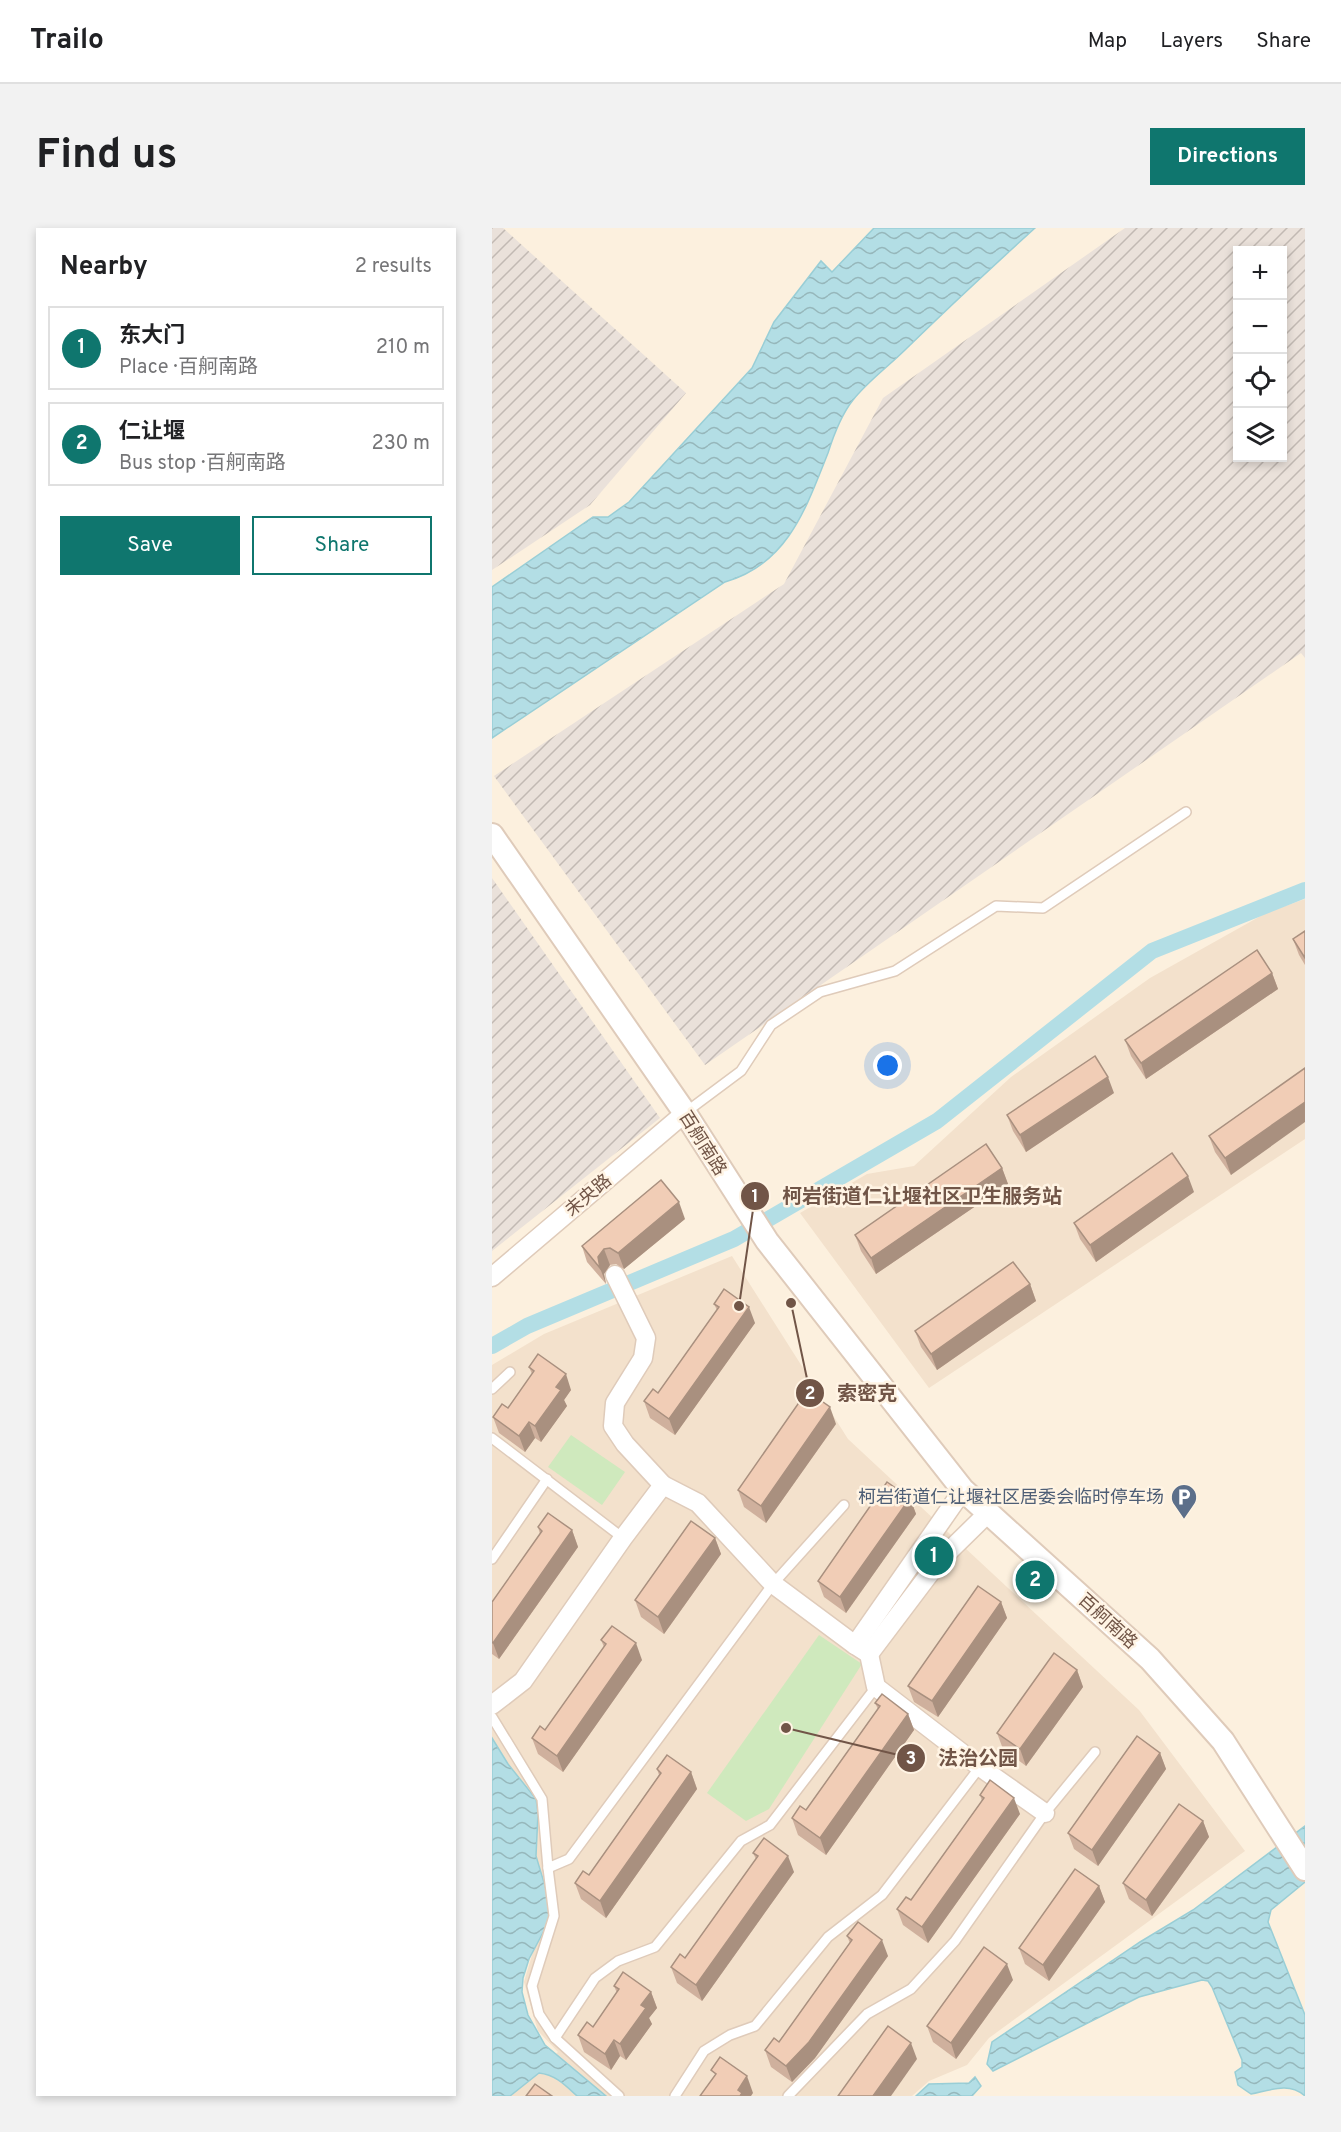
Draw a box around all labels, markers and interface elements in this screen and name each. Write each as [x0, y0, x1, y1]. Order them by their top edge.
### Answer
text: Trailo [30, 23, 104, 59]
text: Map [1088, 28, 1127, 55]
text: Layers [1160, 28, 1223, 55]
text: Share [1256, 28, 1311, 55]
button: Directions [1150, 128, 1305, 185]
text: Find us [36, 130, 177, 183]
map controls [1233, 246, 1287, 462]
button: + [1233, 246, 1287, 300]
text: Nearby [60, 251, 148, 284]
text: 2 results [355, 254, 432, 280]
button: − [1233, 300, 1287, 354]
text: 东大门 [119, 323, 185, 350]
text: 1 [78, 335, 86, 361]
text: 210 m [376, 335, 430, 361]
button: locate [1233, 354, 1287, 408]
text: Place · 百舸南路 [119, 355, 258, 381]
button: layers [1233, 408, 1287, 462]
text: 仁让堰 [119, 419, 185, 446]
text: 2 [75, 431, 88, 457]
text: 230 m [371, 431, 430, 457]
text: Bus stop · 百舸南路 [119, 451, 286, 477]
button: Save [60, 516, 240, 575]
button: Share [252, 516, 432, 575]
your location [873, 1051, 902, 1080]
street label: 百舸南路 [673, 1107, 731, 1180]
street label: 未央路 [561, 1170, 617, 1222]
callout: 柯岩街道仁让堰社区卫生服务站 [740, 1177, 1074, 1215]
text: 柯岩街道仁让堰社区卫生服务站 [782, 1185, 1062, 1211]
text: 1 [751, 1186, 759, 1209]
callout: 索密克 [795, 1374, 909, 1412]
text: 索密克 [837, 1382, 897, 1408]
text: 2 [804, 1383, 816, 1406]
parking icon: 柯岩街道仁让堰社区居委会临时停车场 [1169, 1482, 1199, 1520]
place label: 柯岩街道仁让堰社区居委会临时停车场 [858, 1487, 1164, 1510]
pin: 1 [914, 1534, 954, 1578]
pin: 2 [1016, 1558, 1054, 1602]
street label: 百舸南路 [1073, 1589, 1141, 1655]
callout: 法治公园 [896, 1739, 1030, 1777]
text: 法治公园 [938, 1747, 1018, 1773]
text: 3 [906, 1748, 916, 1771]

